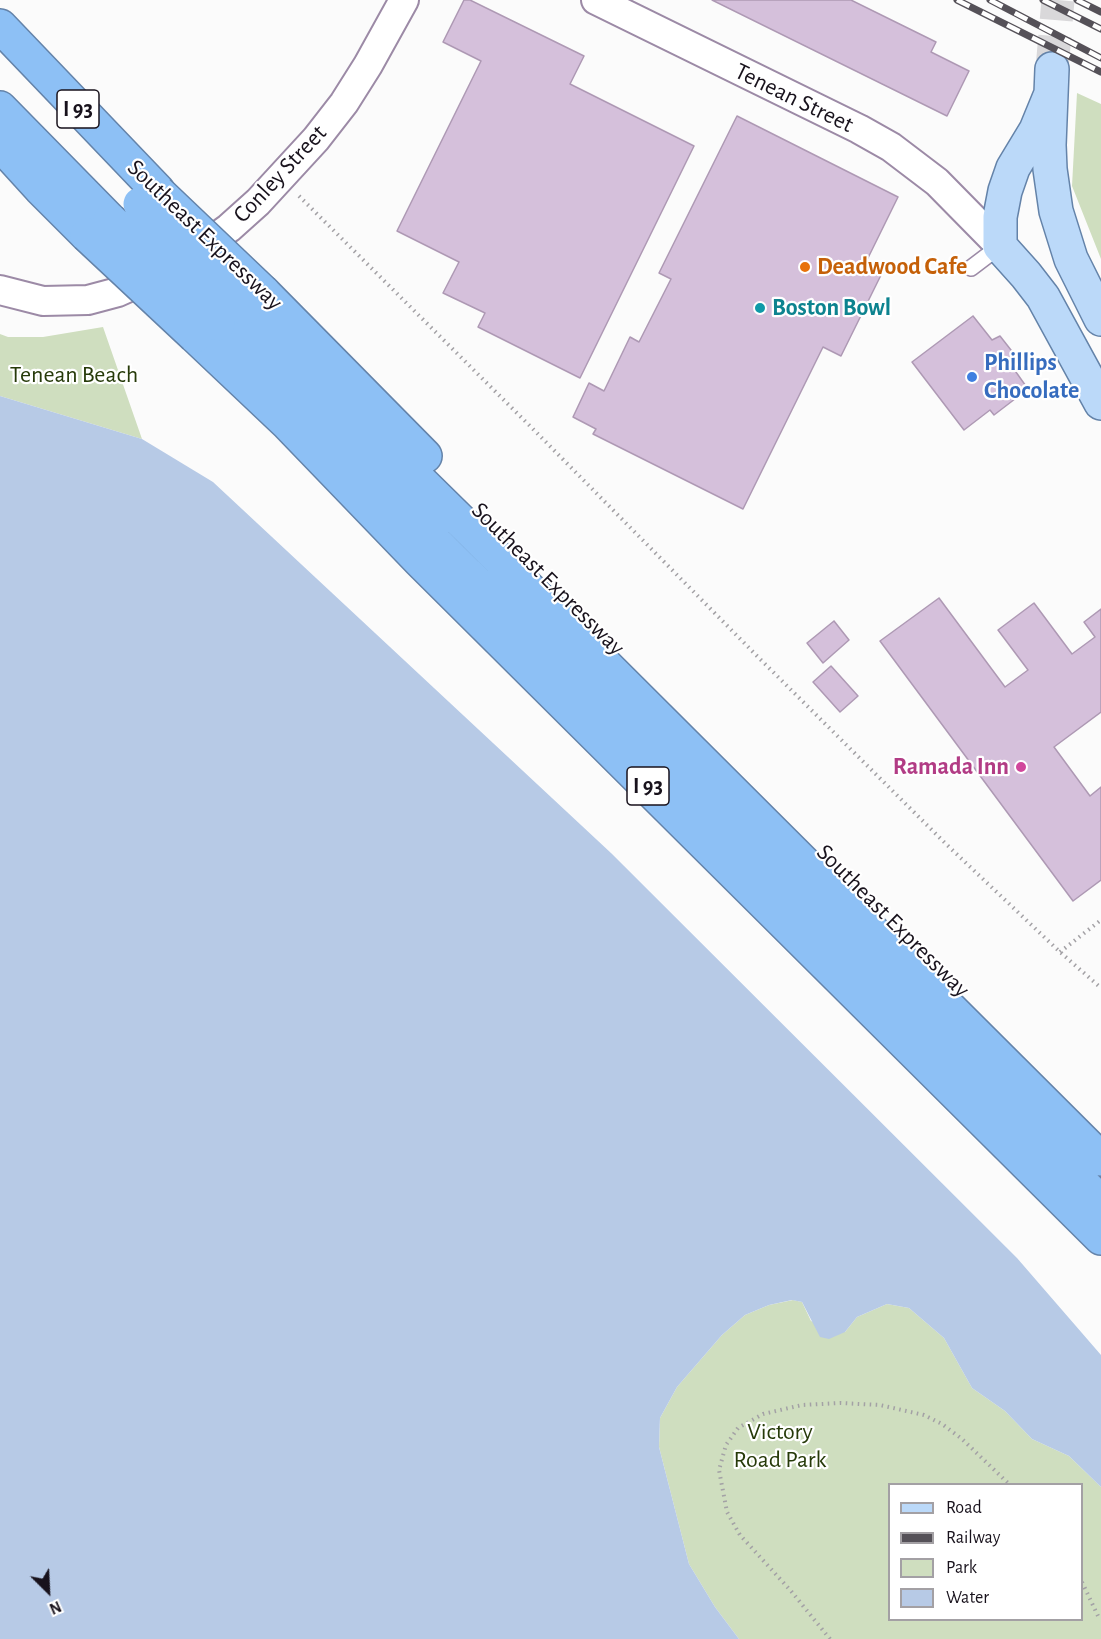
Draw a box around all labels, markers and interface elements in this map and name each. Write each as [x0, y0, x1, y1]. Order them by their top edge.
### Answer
street label: Tenean Street [730, 57, 858, 139]
road number: I 93 [57, 90, 99, 128]
street label: Conley Street [227, 119, 333, 229]
street label: Southeast Expressway [121, 153, 289, 317]
place label: Deadwood Cafe [817, 253, 967, 281]
marker: Deadwood Cafe [798, 260, 812, 274]
place label: Boston Bowl [772, 294, 891, 322]
marker: Boston Bowl [753, 301, 767, 315]
place label: Phillips Chocolate [984, 349, 1079, 405]
park label: Tenean Beach [10, 361, 138, 389]
marker: Phillips Chocolate [965, 370, 979, 384]
street label: Southeast Expressway [465, 496, 631, 662]
place label: Ramada Inn [893, 753, 1009, 781]
marker: Ramada Inn [1014, 760, 1028, 774]
road number: I 93 [627, 767, 669, 805]
street label: Southeast Expressway [810, 838, 976, 1004]
park label: Victory Road Park [733, 1418, 827, 1474]
legend [888, 1483, 1083, 1621]
text: Road [946, 1499, 982, 1517]
text: Railway [946, 1529, 1000, 1547]
text: Park [946, 1559, 977, 1577]
north arrow [18, 1561, 78, 1621]
text: Water [946, 1589, 989, 1607]
text: N [47, 1598, 64, 1617]

